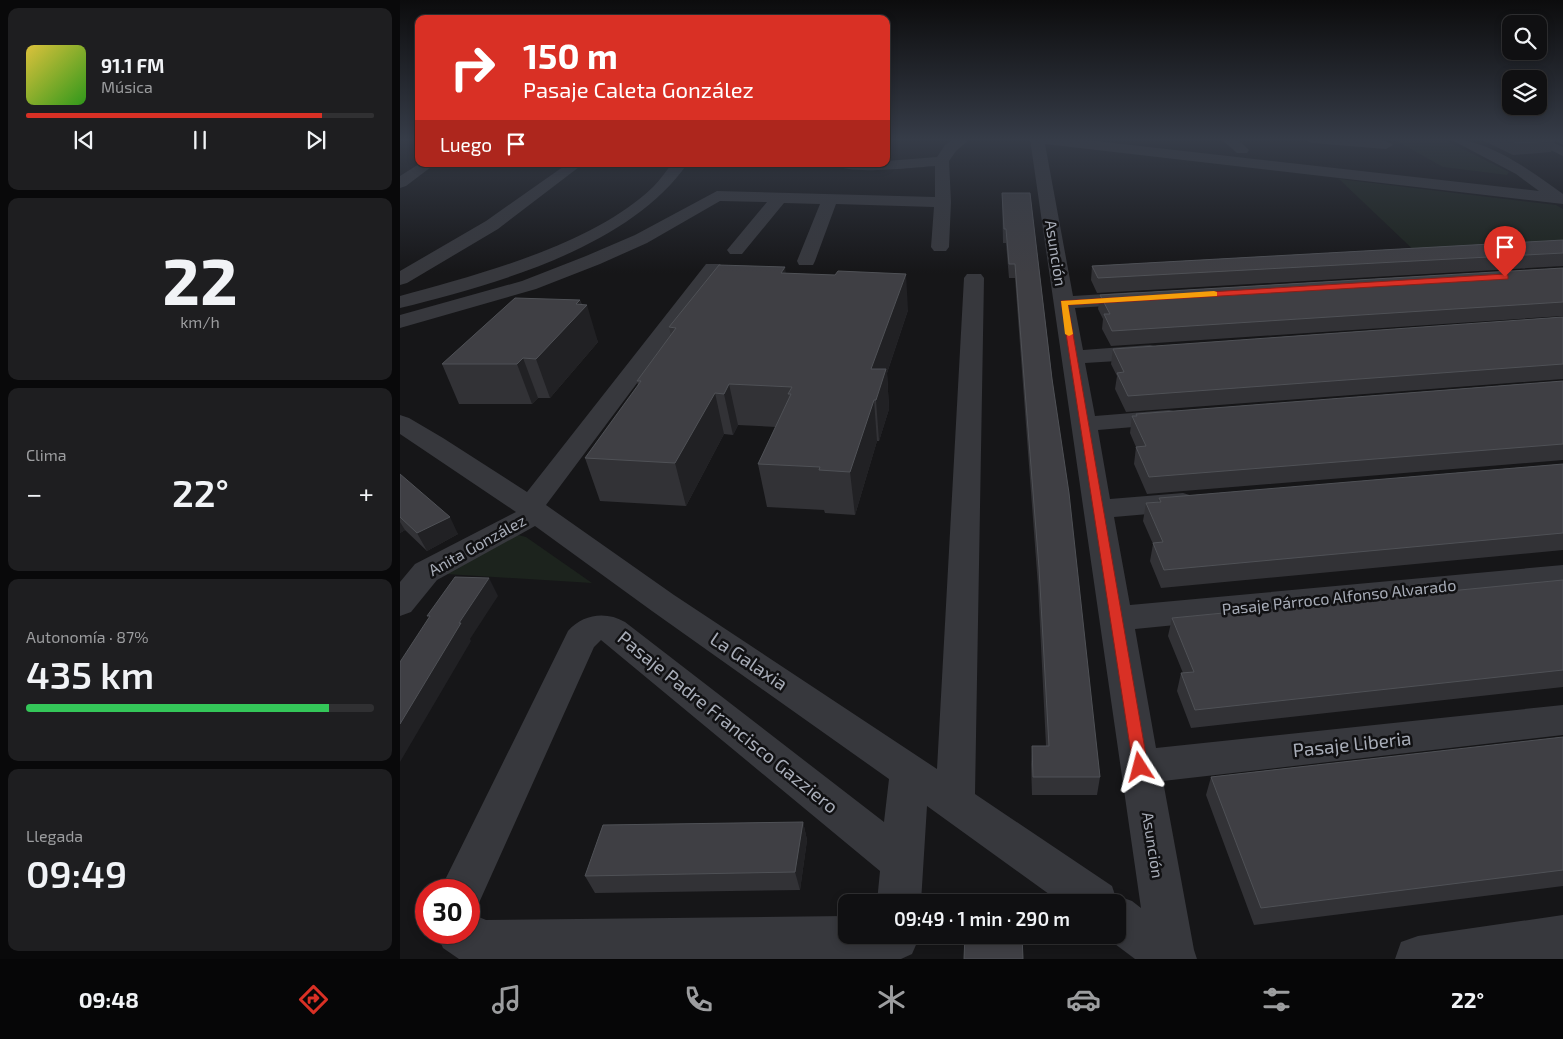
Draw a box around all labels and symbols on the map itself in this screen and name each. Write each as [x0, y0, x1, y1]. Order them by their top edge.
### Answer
street label: Asunción [1042, 219, 1071, 287]
pin [1484, 226, 1526, 277]
street label: Anita González [425, 510, 529, 579]
street label: Pasaje Párroco Alfonso Alvarado [1221, 575, 1457, 619]
street label: Pasaje Padre Francisco Gazziero [614, 626, 843, 818]
street label: La Galaxia [706, 626, 792, 695]
street label: Pasaje Liberia [1292, 726, 1412, 761]
position arrow [1113, 740, 1165, 792]
street label: Asunción [1139, 811, 1168, 879]
speed limit sign: 30 [415, 879, 480, 944]

